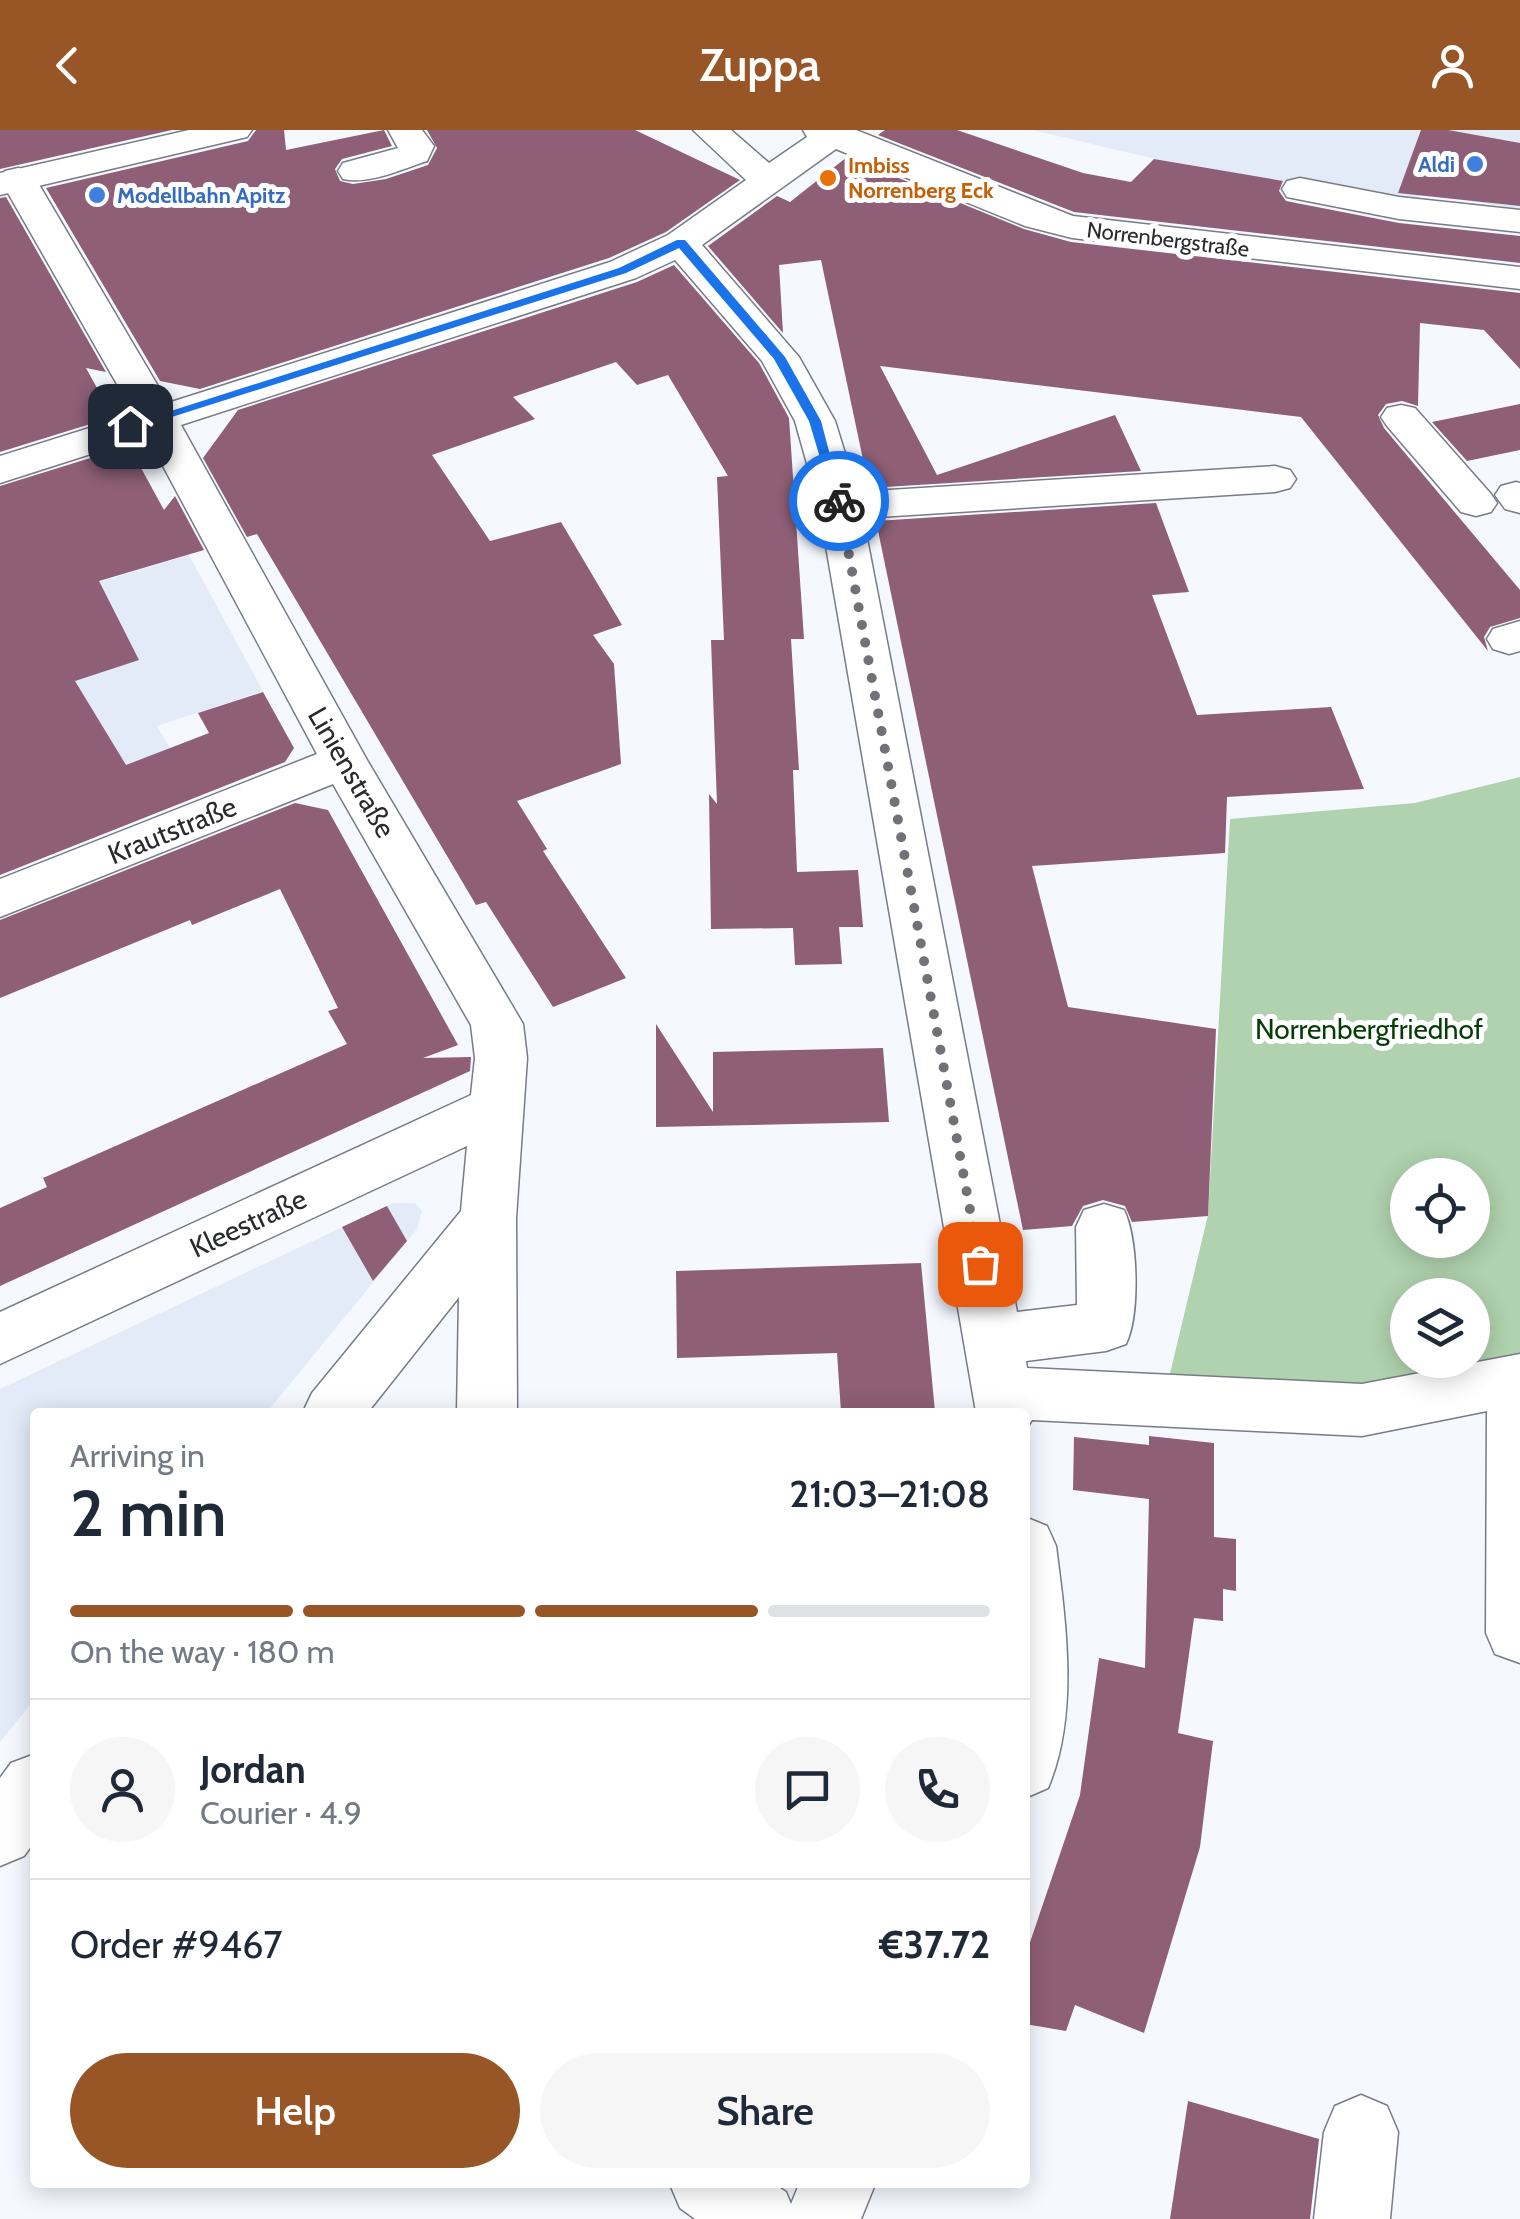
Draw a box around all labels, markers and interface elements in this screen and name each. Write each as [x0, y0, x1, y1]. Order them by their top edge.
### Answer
icon: back [40, 38, 95, 93]
text: Zuppa [700, 38, 820, 92]
icon: person [1425, 38, 1480, 93]
place label: Aldi [1418, 151, 1455, 178]
place label: Imbiss Norrenberg Eck [848, 152, 994, 204]
marker: Aldi [1464, 153, 1486, 175]
marker: Imbiss Norrenberg Eck [817, 167, 839, 189]
place label: Modellbahn Apitz [117, 182, 286, 209]
marker: Modellbahn Apitz [86, 184, 108, 206]
street label: Norrenbergstraße [1085, 216, 1251, 263]
pin [88, 384, 173, 469]
icon: home [103, 399, 158, 454]
courier [789, 451, 889, 551]
icon: bike [812, 474, 867, 529]
street label: Linienstraße [301, 701, 403, 843]
street label: Krautstraße [103, 789, 241, 871]
park label: Norrenbergfriedhof [1255, 1012, 1483, 1046]
map controls [1390, 1158, 1490, 1378]
button: locate [1390, 1158, 1490, 1258]
street label: Kleestraße [184, 1181, 312, 1265]
pin [938, 1222, 1023, 1307]
icon: bag [953, 1237, 1008, 1292]
button: layers [1390, 1278, 1490, 1378]
text: Arriving in [70, 1436, 205, 1475]
text: 21:03–21:08 [789, 1470, 990, 1517]
text: 2 min [70, 1473, 227, 1552]
text: On the way · 180 m [70, 1632, 335, 1671]
button: person [70, 1737, 175, 1842]
button: chat [755, 1737, 860, 1842]
button: phone [885, 1737, 990, 1842]
text: Jordan [200, 1746, 306, 1793]
text: Courier · 4.9 [200, 1793, 362, 1832]
text: Order #9467 [70, 1921, 282, 1968]
text: €37.72 [879, 1921, 990, 1968]
button: Help [70, 2053, 520, 2168]
button: Share [540, 2053, 990, 2168]

